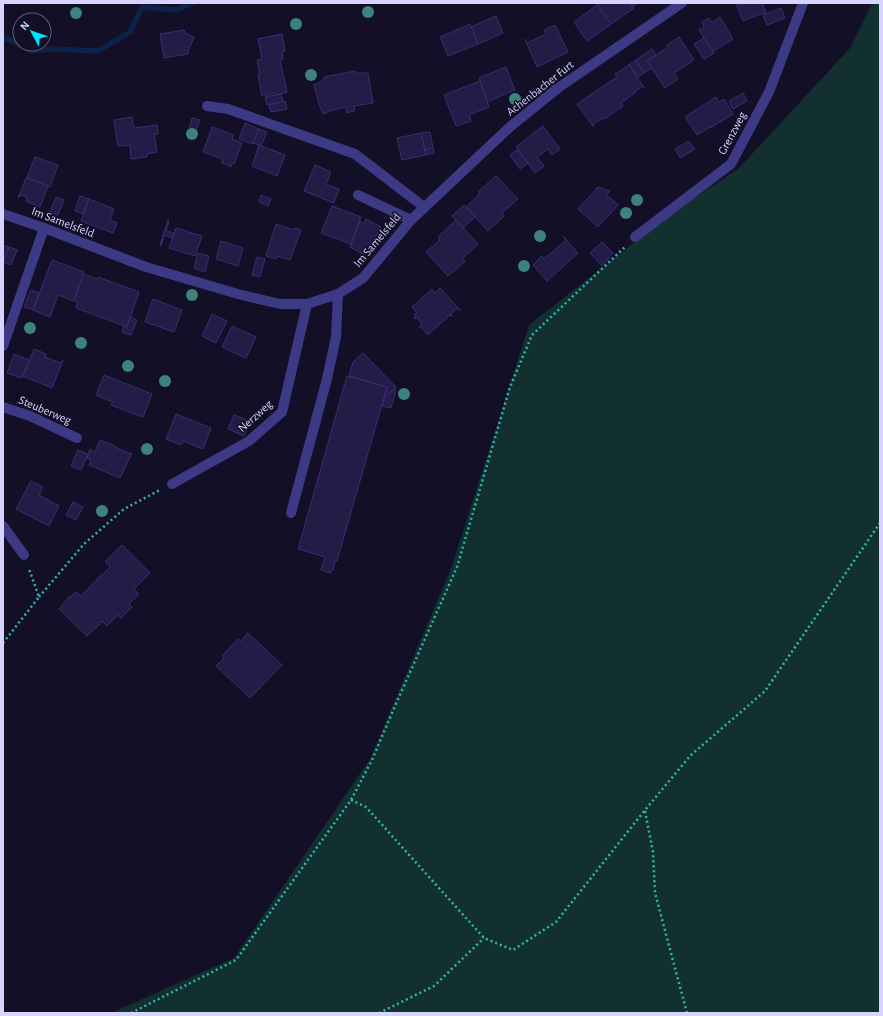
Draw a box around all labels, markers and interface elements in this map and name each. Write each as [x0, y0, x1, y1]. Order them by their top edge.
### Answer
north arrow [12, 12, 52, 52]
text: N [18, 19, 31, 32]
street label: Achenbacher Furt [504, 58, 576, 118]
street label: Grenzweg [716, 109, 748, 156]
street label: Im Samelsfeld [30, 205, 96, 239]
street label: Im Samelsfeld [351, 211, 403, 269]
street label: Steuberweg [17, 394, 73, 426]
street label: Nerzweg [236, 398, 275, 434]

